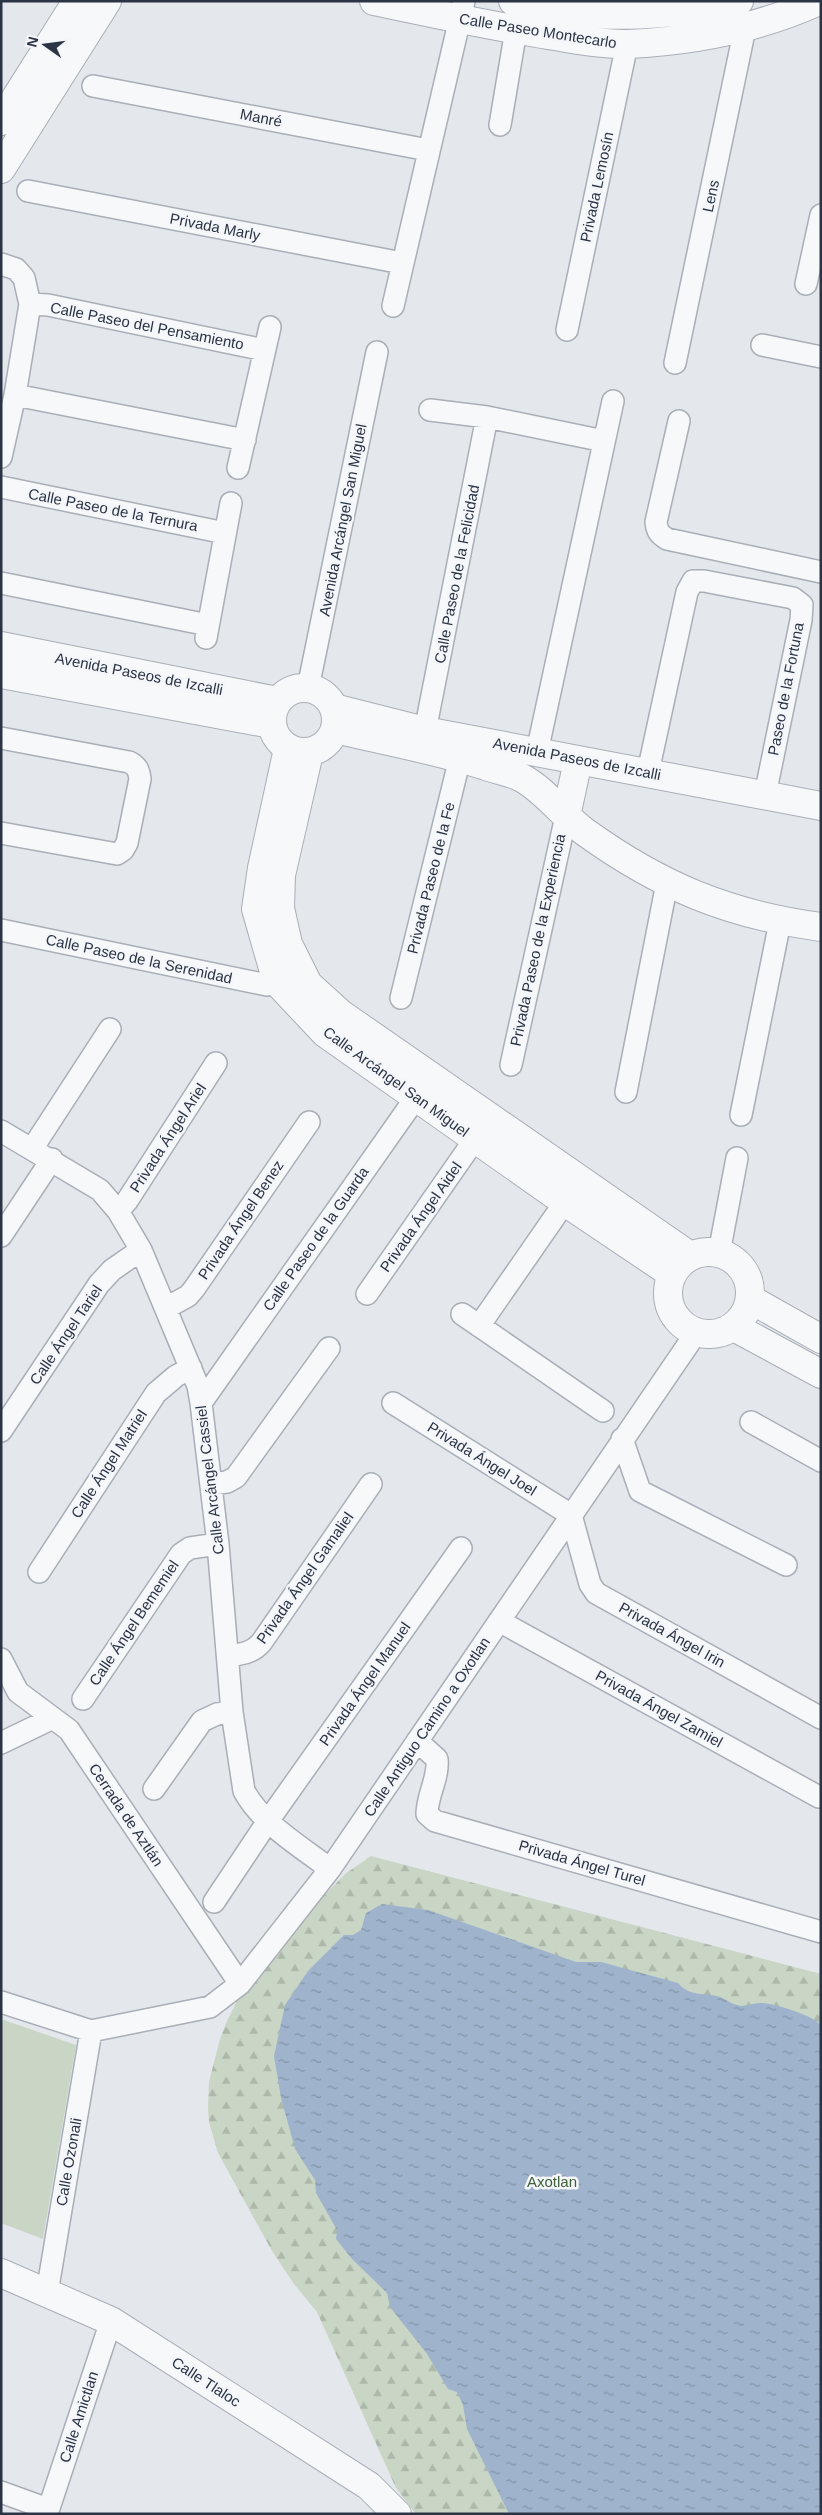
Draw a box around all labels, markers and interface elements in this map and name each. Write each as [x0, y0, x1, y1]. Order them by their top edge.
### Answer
street label: Calle Paseo Montecarlo [458, 10, 618, 51]
north arrow [20, 20, 70, 70]
text: N [23, 35, 41, 49]
street label: Manré [239, 105, 284, 130]
street label: Privada Lemosín [576, 130, 617, 244]
street label: Lens [699, 178, 722, 214]
street label: Privada Marly [168, 209, 262, 244]
street label: Calle Paseo del Pensamiento [49, 298, 245, 353]
street label: Avenida Arcángel San Miguel [315, 422, 370, 618]
street label: Calle Paseo de la Felicidad [431, 483, 482, 665]
street label: Calle Paseo de la Ternura [27, 485, 200, 534]
street label: Paseo de la Fortuna [764, 620, 807, 757]
street label: Avenida Paseos de Izcalli [54, 649, 224, 698]
street label: Avenida Paseos de Izcalli [492, 734, 662, 783]
street label: Privada Paseo de la Fe [403, 800, 458, 956]
street label: Privada Paseo de la Experiencia [507, 831, 568, 1048]
street label: Calle Paseo de la Serenidad [44, 930, 234, 987]
street label: Calle Arcángel San Miguel [320, 1023, 472, 1140]
street label: Privada Ángel Ariel [126, 1080, 209, 1196]
street label: Privada Ángel Benez [194, 1157, 287, 1283]
street label: Privada Ángel Aidel [376, 1159, 465, 1275]
street label: Calle Paseo de la Guarda [259, 1163, 372, 1314]
street label: Calle Ángel Tariel [26, 1282, 105, 1388]
street label: Calle Arcángel Cassiel [192, 1405, 227, 1556]
street label: Calle Ángel Matriel [67, 1406, 150, 1521]
street label: Privada Ángel Joel [425, 1418, 540, 1499]
street label: Privada Ángel Gamaliel [253, 1509, 357, 1647]
street label: Calle Ángel Bememiel [85, 1557, 182, 1689]
street label: Privada Ángel Irin [616, 1598, 728, 1671]
street label: Privada Ángel Manuel [316, 1619, 414, 1749]
street label: Calle Antiguo Camino a Oxotlan [360, 1634, 493, 1820]
street label: Privada Ángel Zamiel [593, 1667, 726, 1751]
street label: Cerrada de Aztlán [86, 1760, 167, 1869]
street label: Privada Ángel Turel [517, 1836, 647, 1889]
street label: Calle Ozonali [52, 2117, 85, 2207]
park label: Axotlan [527, 2173, 577, 2190]
street label: Calle Tlaloc [169, 2353, 244, 2410]
street label: Calle Amictlan [56, 2369, 101, 2465]

